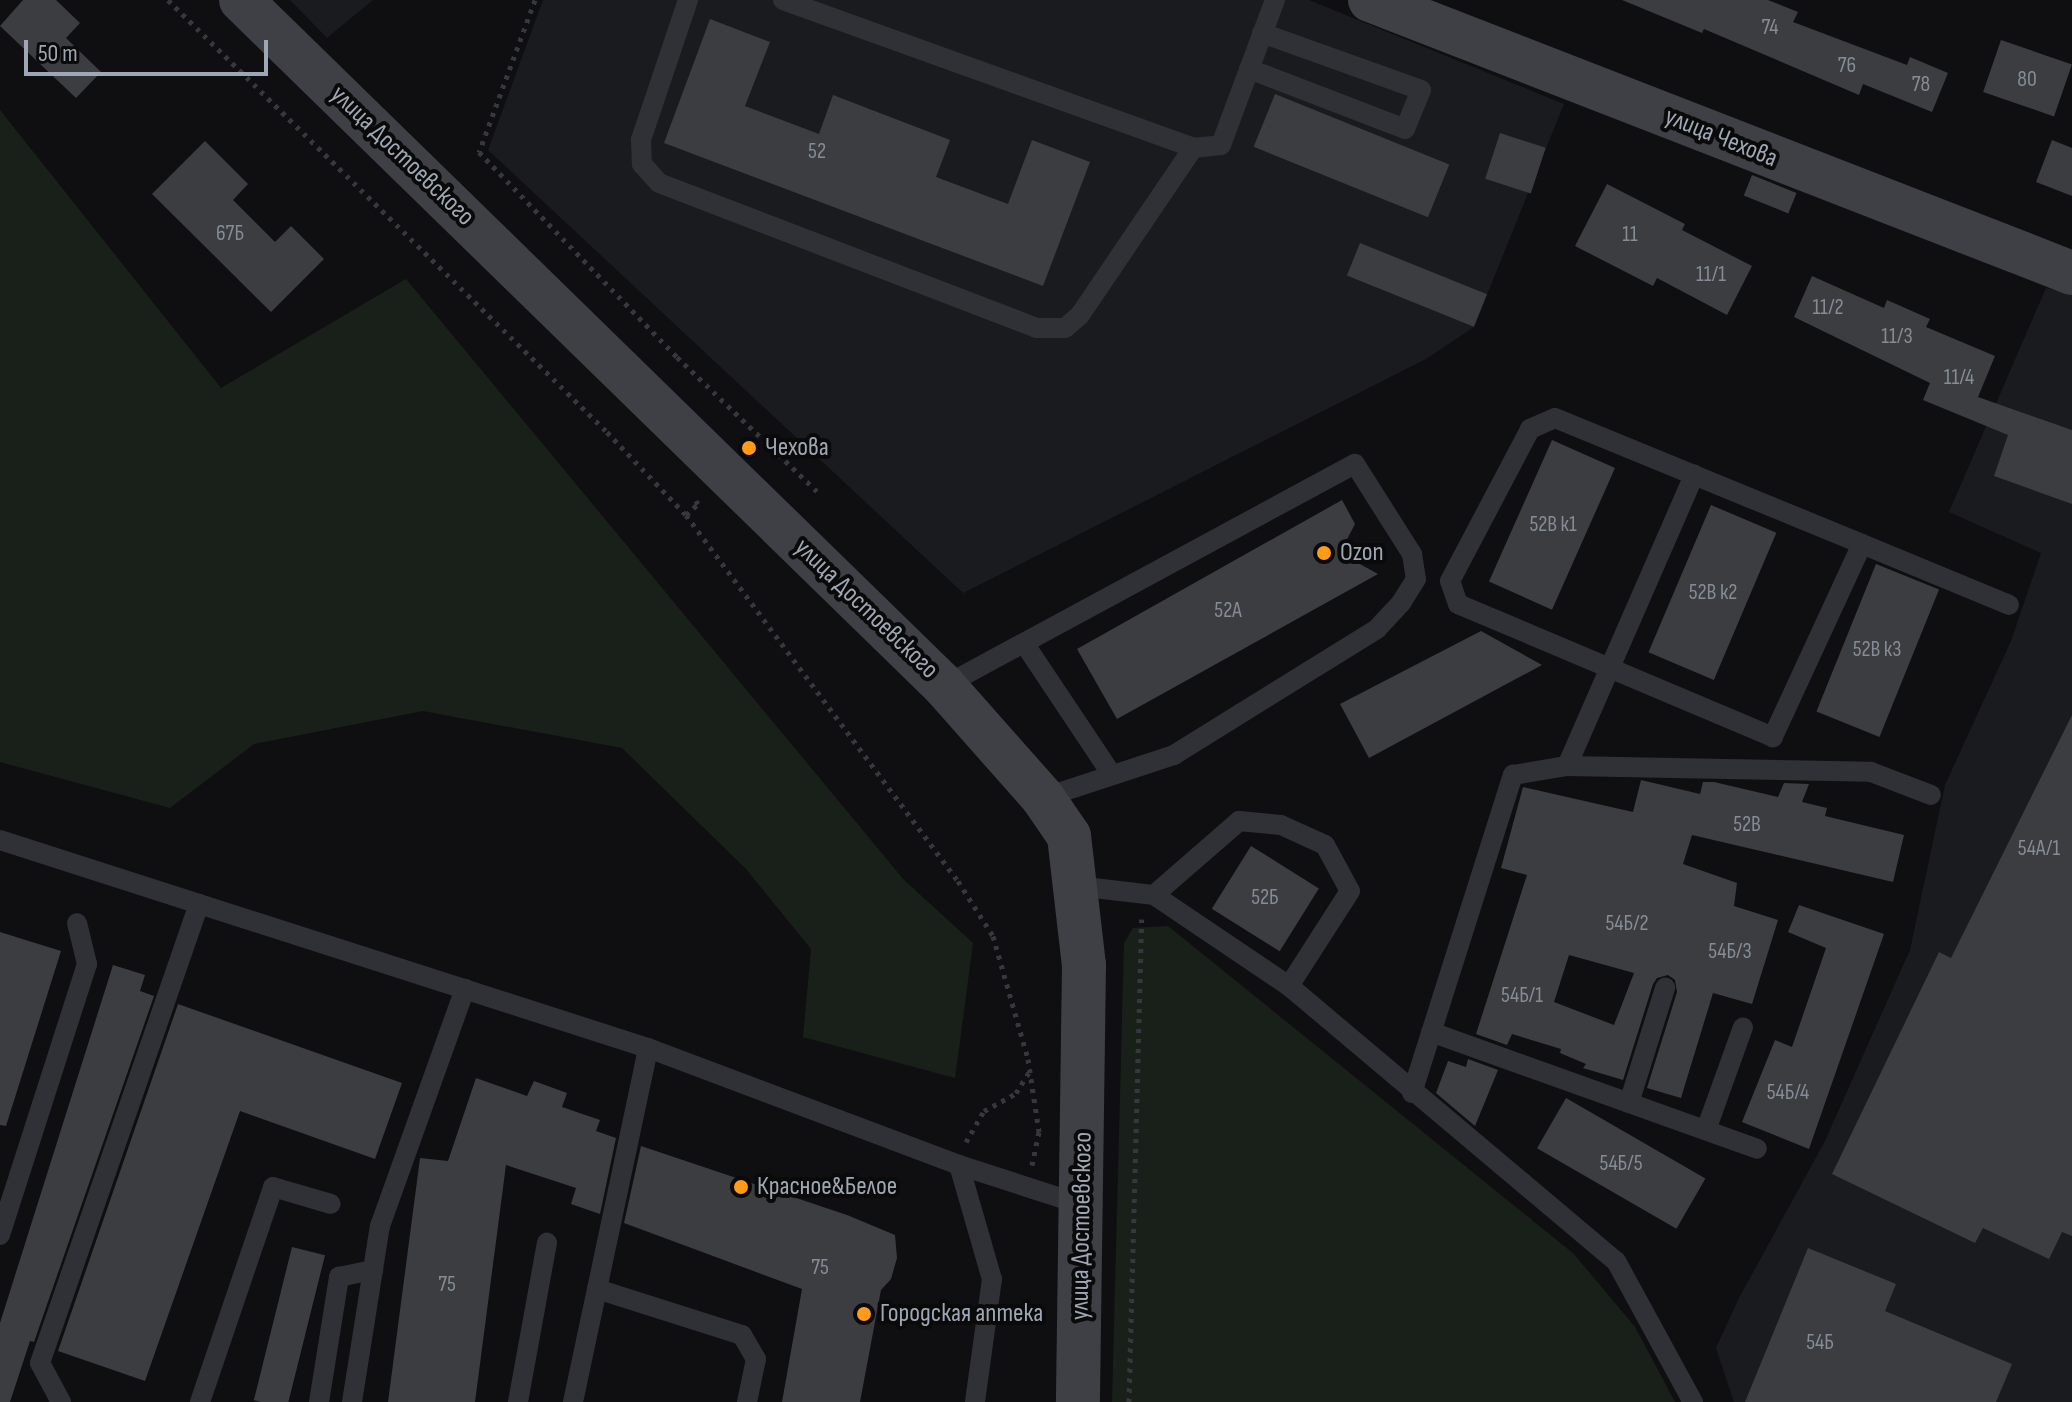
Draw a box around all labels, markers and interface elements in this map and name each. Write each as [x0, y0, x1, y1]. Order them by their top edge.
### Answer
house number: 74 [1762, 15, 1778, 41]
scale bar [28, 24, 272, 74]
text: 50 m [38, 39, 78, 68]
house number: 76 [1838, 53, 1856, 79]
house number: 80 [2017, 67, 2037, 93]
house number: 78 [1912, 72, 1930, 98]
street label: улица Достоевского [323, 79, 481, 233]
street label: улица Чехова [1660, 101, 1782, 175]
house number: 52 [808, 139, 826, 165]
house number: 67Б [216, 221, 244, 247]
house number: 11 [1622, 222, 1638, 248]
house number: 11/1 [1696, 262, 1726, 288]
house number: 11/2 [1812, 295, 1844, 321]
house number: 11/3 [1881, 324, 1913, 350]
house number: 11/4 [1944, 365, 1974, 391]
place label: Чехова [765, 432, 829, 464]
marker: Чехова [740, 439, 758, 457]
house number: 52В к1 [1529, 512, 1577, 538]
street label: улица Достоевского [787, 532, 945, 686]
place label: Ozon [1340, 537, 1384, 569]
marker: Ozon [1315, 544, 1333, 562]
house number: 52В к2 [1689, 580, 1737, 606]
house number: 52А [1214, 598, 1242, 624]
house number: 52В к3 [1853, 637, 1901, 663]
house number: 52В [1733, 812, 1761, 838]
house number: 54А/1 [2018, 836, 2060, 862]
house number: 52Б [1251, 885, 1279, 911]
house number: 54Б/2 [1605, 911, 1649, 937]
house number: 54Б/3 [1708, 939, 1752, 965]
house number: 54Б/1 [1501, 983, 1543, 1009]
house number: 54Б/4 [1767, 1080, 1809, 1106]
street label: улица Достоевского [1065, 1132, 1099, 1320]
house number: 54Б/5 [1600, 1151, 1642, 1177]
place label: Красное&Белое [757, 1171, 897, 1203]
marker: Красное&Белое [732, 1178, 750, 1196]
house number: 75 [811, 1255, 829, 1281]
house number: 75 [438, 1272, 456, 1298]
place label: Городская аптека [880, 1298, 1043, 1330]
marker: Городская аптека [855, 1305, 873, 1323]
house number: 54Б [1806, 1330, 1834, 1356]

